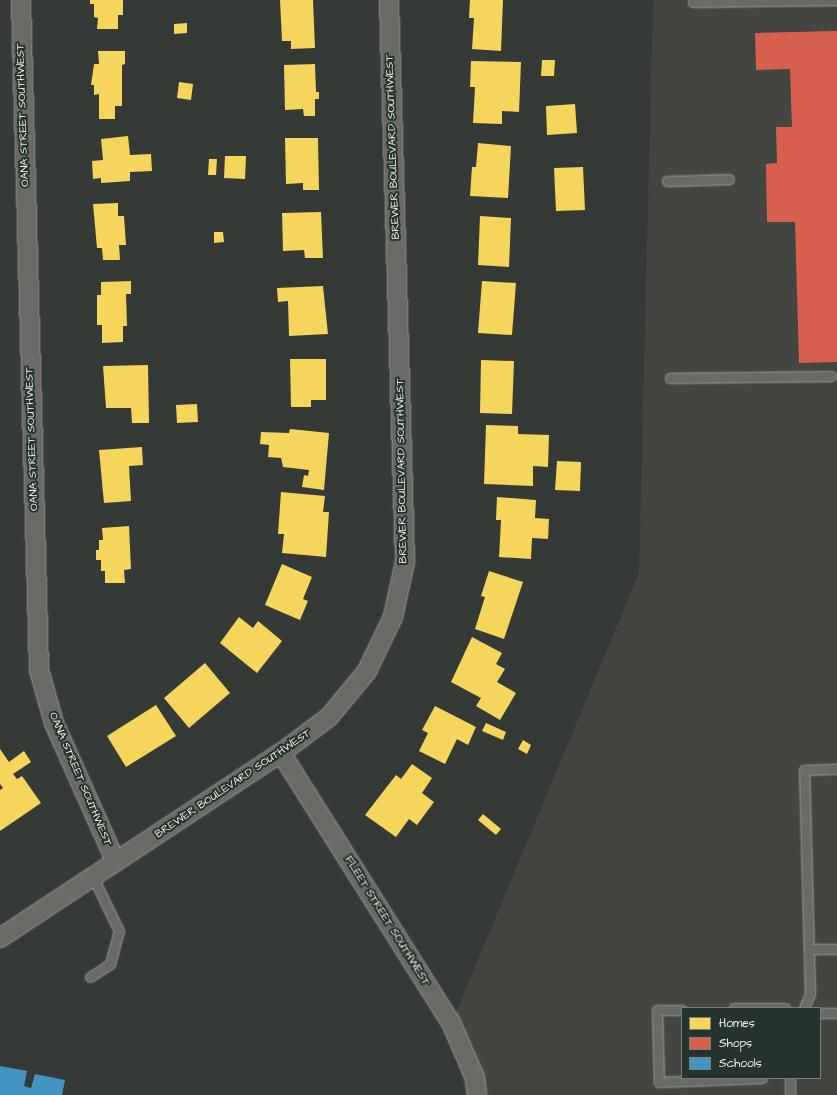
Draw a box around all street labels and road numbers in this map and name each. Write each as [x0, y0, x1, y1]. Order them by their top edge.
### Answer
street label: OANA STREET SOUTHWEST [14, 43, 32, 187]
street label: BREWER BOULEVARD SOUTHWEST [383, 54, 403, 240]
street label: OANA STREET SOUTHWEST [23, 367, 41, 511]
street label: BREWER BOULEVARD SOUTHWEST [394, 378, 410, 564]
street label: OANA STREET SOUTHWEST [46, 710, 114, 848]
street label: BREWER BOULEVARD SOUTHWEST [153, 727, 313, 841]
street label: FLEET STREET SOUTHWEST [342, 854, 432, 988]

